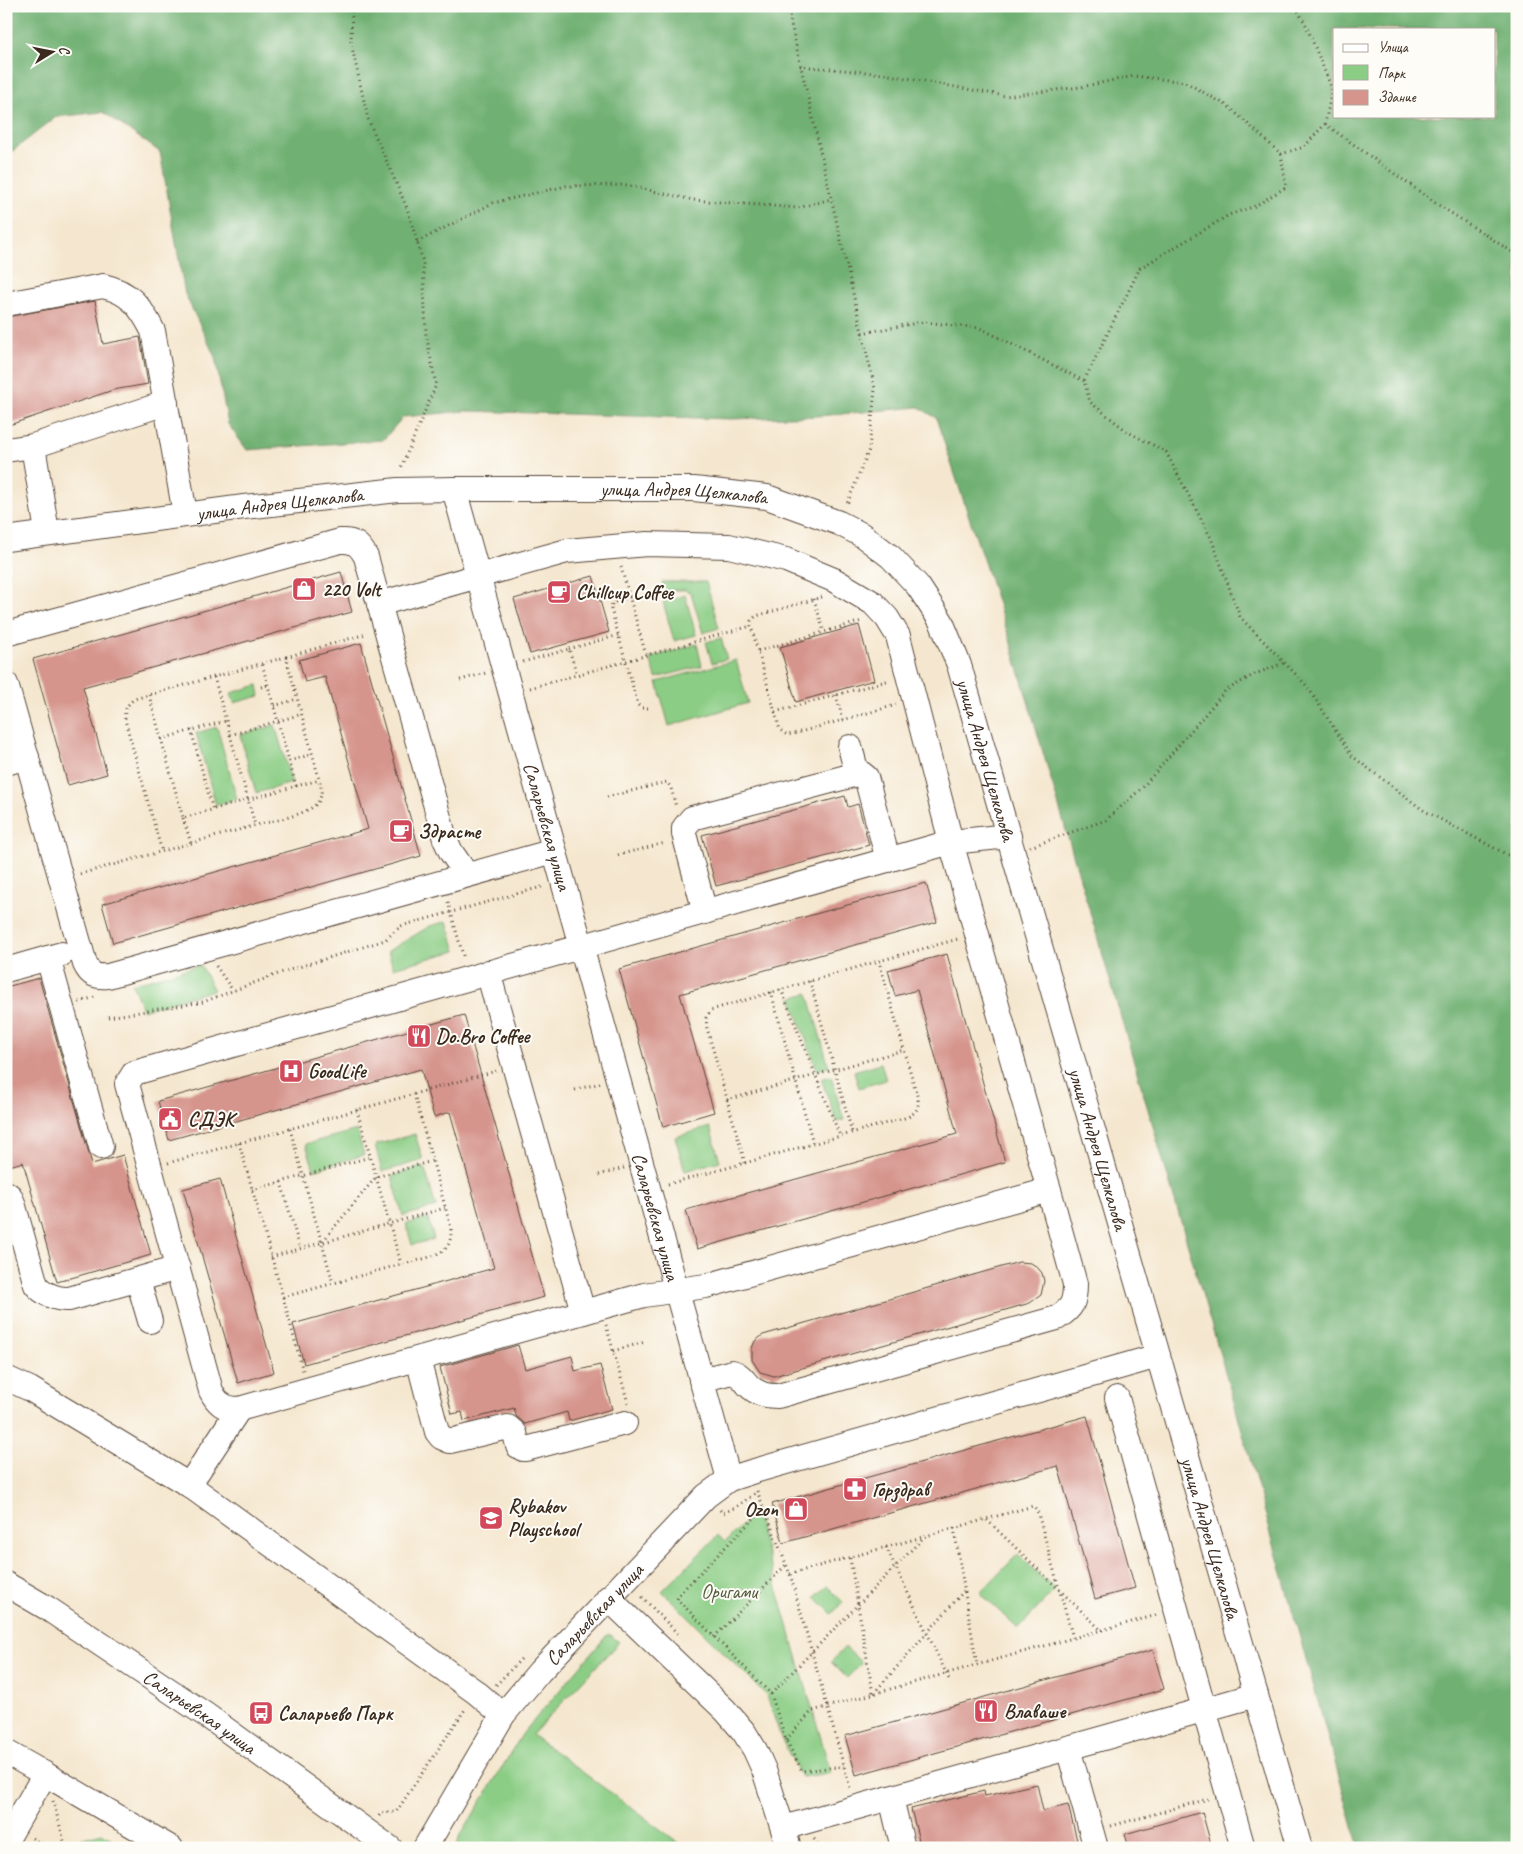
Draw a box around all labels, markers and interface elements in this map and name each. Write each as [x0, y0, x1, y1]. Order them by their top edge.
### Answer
north arrow [28, 28, 78, 78]
legend [1333, 28, 1496, 118]
text: Улица [1378, 38, 1409, 57]
text: С [55, 45, 74, 57]
text: Парк [1378, 64, 1406, 83]
text: Здание [1378, 88, 1417, 107]
street label: улица Андрея Щелкалова [599, 477, 770, 510]
street label: улица Андрея Щелкалова [194, 482, 366, 526]
shop icon: 220 Volt [291, 576, 317, 602]
place label: 220 Volt [322, 577, 383, 602]
cafe icon: Chillcup Coffee [546, 579, 572, 605]
place label: Chillcup Coffee [576, 580, 675, 605]
street label: улица Андрея Щелкалова [950, 675, 1022, 846]
street label: Саларьевская улица [518, 760, 577, 895]
cafe icon: Здрасте [388, 818, 414, 844]
place label: Здрасте [418, 819, 482, 844]
restaurant icon: Do.Bro Coffee [406, 1023, 432, 1049]
place label: Do.Bro Coffee [436, 1024, 532, 1049]
hospital icon: GoodLife [278, 1058, 304, 1084]
place label: GoodLife [308, 1059, 368, 1084]
street label: улица Андрея Щелкалова [1062, 1064, 1134, 1235]
public building icon: СДЭК [157, 1106, 183, 1132]
place label: СДЭК [188, 1107, 238, 1132]
street label: Саларьевская улица [626, 1150, 686, 1285]
street label: улица Андрея Щелкалова [1175, 1453, 1246, 1624]
pharmacy icon: Горздрав [842, 1476, 868, 1502]
place label: Горздрав [872, 1477, 933, 1503]
place label: Rybakov Playschool [508, 1494, 582, 1543]
shop icon: Ozon [783, 1496, 809, 1522]
place label: Ozon [745, 1497, 779, 1522]
school or university icon: Rybakov Playschool [478, 1505, 504, 1531]
street label: Саларьевская улица [540, 1557, 650, 1671]
park label: Оригами [701, 1579, 759, 1604]
street label: Саларьевская улица [138, 1664, 262, 1761]
restaurant icon: Влаваше [973, 1698, 999, 1724]
place label: Влаваше [1004, 1699, 1067, 1724]
bus stop icon: Саларьево Парк [248, 1700, 274, 1726]
place label: Саларьево Парк [278, 1701, 394, 1726]

